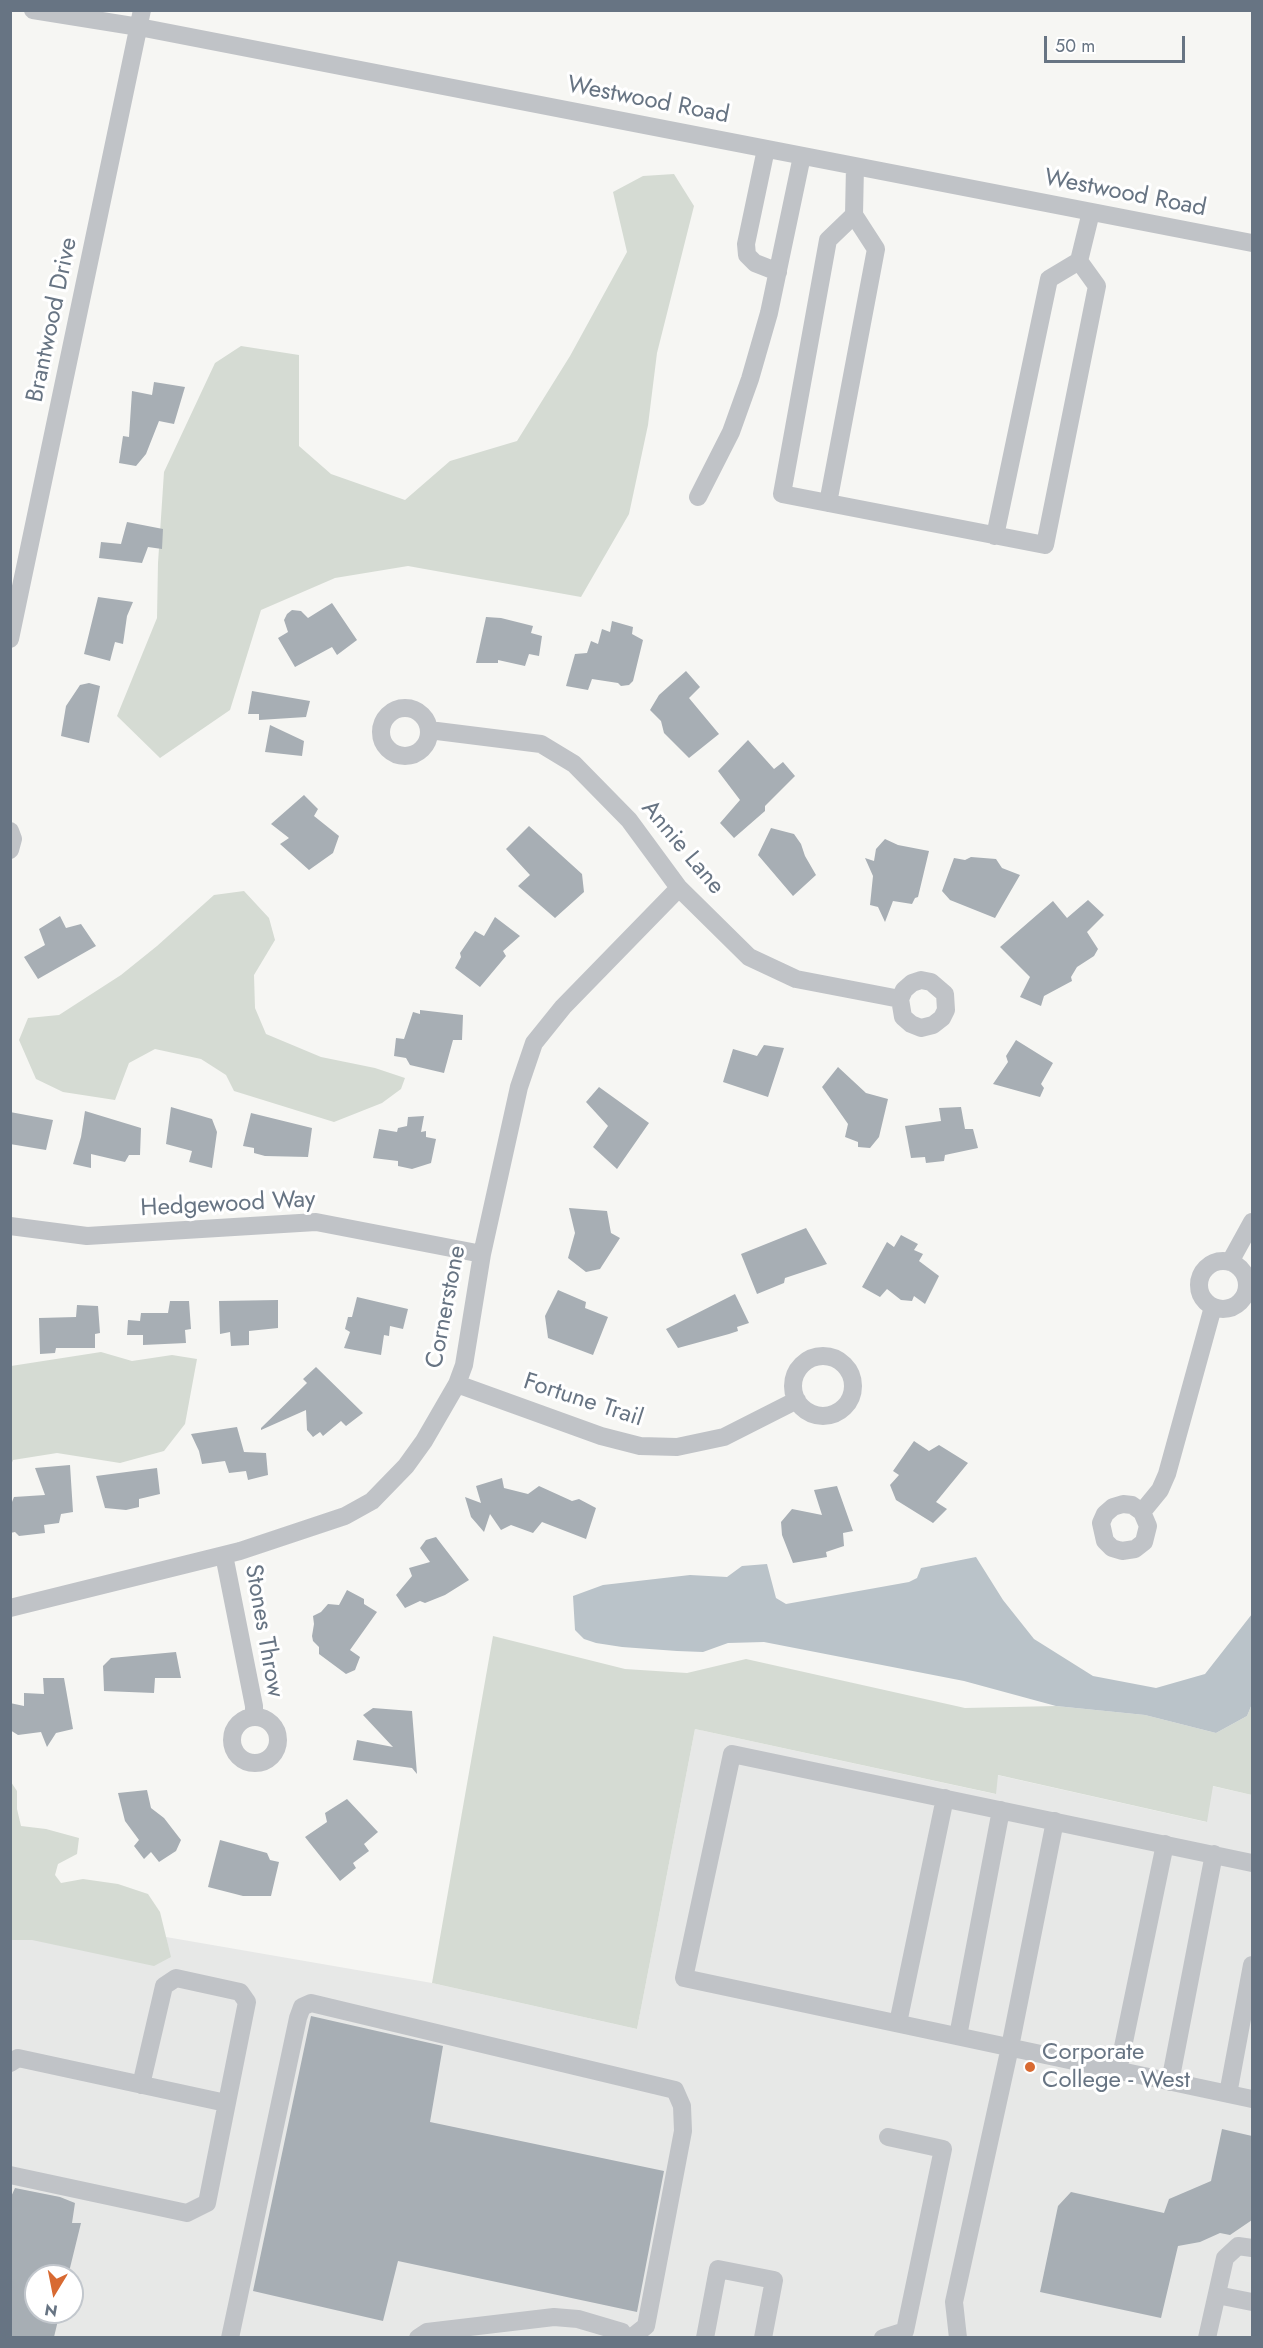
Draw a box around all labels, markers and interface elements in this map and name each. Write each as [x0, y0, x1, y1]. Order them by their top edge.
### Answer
scale bar [1047, 24, 1188, 62]
text: 50 m [1055, 33, 1095, 59]
street label: Westwood Road [565, 71, 731, 131]
street label: Westwood Road [1042, 164, 1208, 224]
street label: Brantwood Drive [21, 235, 85, 405]
street label: Annie Lane [634, 795, 730, 901]
street label: Hedgewood Way [140, 1186, 316, 1224]
street label: Cornerstone [421, 1243, 473, 1371]
street label: Fortune Trail [520, 1368, 646, 1434]
street label: Stones Throw [237, 1562, 289, 1700]
place label: Corporate College - West [1042, 2039, 1190, 2095]
marker: Corporate College - West [1023, 2060, 1037, 2074]
north arrow [24, 2264, 84, 2324]
text: N [43, 2298, 59, 2323]

